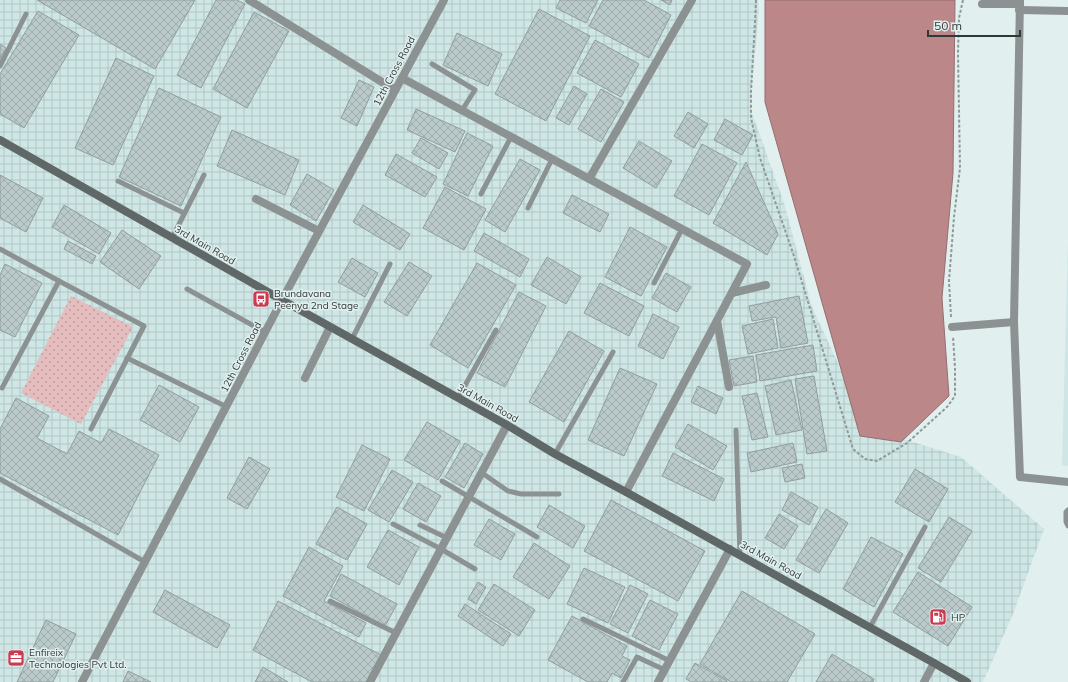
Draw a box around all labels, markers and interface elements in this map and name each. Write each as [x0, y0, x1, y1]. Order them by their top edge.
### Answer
scale bar [928, 12, 1020, 38]
text: 50 m [934, 18, 962, 33]
street label: 12th Cross Road [370, 34, 418, 108]
street label: 3rd Main Road [172, 222, 238, 268]
place label: Brundavana Peenya 2nd Stage [274, 287, 358, 312]
bus stop icon: Brundavana Peenya 2nd Stage [251, 289, 271, 309]
street label: 12th Cross Road [218, 320, 264, 394]
street label: 3rd Main Road [455, 381, 521, 425]
street label: 3rd Main Road [738, 538, 804, 582]
fuel station icon: HP [928, 607, 948, 627]
place label: HP [951, 611, 966, 624]
place label: Enfireix Technologies Pvt Ltd. [29, 646, 127, 671]
office icon: Enfireix Technologies Pvt Ltd. [6, 648, 26, 668]

